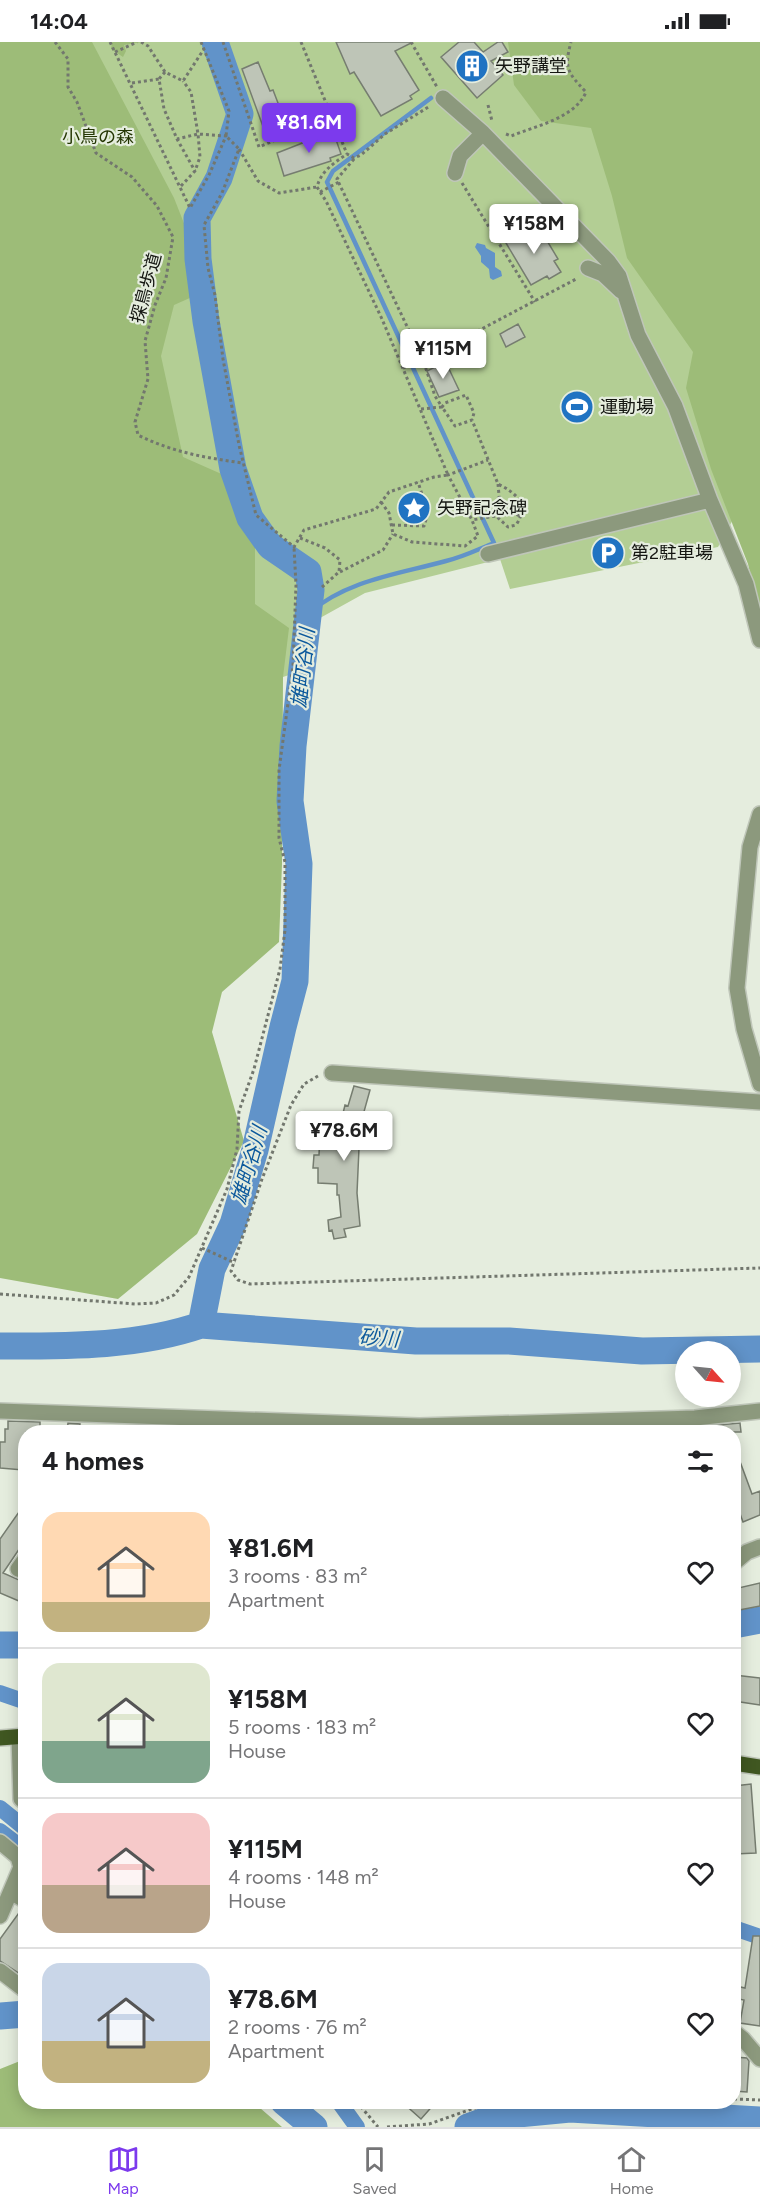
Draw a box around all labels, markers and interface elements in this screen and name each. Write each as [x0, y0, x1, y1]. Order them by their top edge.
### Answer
text: 14:04 [30, 8, 88, 35]
building icon: 矢野講堂 [454, 48, 490, 84]
place label: 矢野講堂 [495, 55, 567, 77]
pin: ¥81.6M [260, 103, 358, 154]
text: ¥81.6M [276, 110, 342, 134]
park label: 小鳥の森 [62, 126, 134, 148]
pin: ¥158M [492, 204, 576, 255]
text: ¥158M [503, 211, 565, 235]
street label: 探鳥歩道 [126, 250, 166, 326]
pin: ¥115M [401, 329, 485, 380]
text: ¥115M [414, 336, 472, 360]
sports icon: 運動場 [559, 389, 595, 425]
place label: 運動場 [600, 396, 654, 418]
place icon: 矢野記念碑 [396, 490, 432, 526]
place label: 矢野記念碑 [437, 497, 527, 519]
parking icon: 第2駐車場 [590, 535, 626, 571]
place label: 第2駐車場 [631, 542, 713, 564]
water label: 雄町谷川 [287, 625, 319, 709]
pin: ¥78.6M [295, 1111, 393, 1162]
text: ¥78.6M [310, 1118, 378, 1142]
water label: 雄町谷川 [226, 1121, 272, 1207]
water label: 砂川 [358, 1325, 402, 1352]
north arrow [675, 1341, 741, 1407]
map controls [675, 1341, 741, 1407]
text: 4 homes [42, 1445, 144, 1477]
icon: filters [684, 1445, 717, 1478]
text: ¥81.6M [228, 1532, 314, 1564]
icon: home [90, 1536, 162, 1608]
icon: heart [684, 1556, 717, 1589]
text: 3 rooms · 83 m² [228, 1564, 367, 1588]
text: Apartment [228, 1588, 325, 1612]
text: ¥158M [228, 1683, 308, 1715]
icon: home [90, 1687, 162, 1759]
icon: heart [684, 1707, 717, 1740]
text: 5 rooms · 183 m² [228, 1715, 376, 1739]
text: House [228, 1739, 286, 1763]
text: ¥115M [228, 1833, 303, 1865]
icon: home [90, 1837, 162, 1909]
icon: heart [684, 1857, 717, 1890]
text: 4 rooms · 148 m² [228, 1865, 379, 1889]
text: House [228, 1889, 286, 1913]
text: ¥78.6M [228, 1983, 318, 2015]
icon: home [90, 1987, 162, 2059]
icon: heart [684, 2007, 717, 2040]
text: 2 rooms · 76 m² [228, 2015, 367, 2039]
text: Apartment [228, 2039, 325, 2063]
tab: Map [107, 2143, 140, 2198]
tab: Saved [353, 2143, 397, 2198]
tab: Home [610, 2143, 653, 2198]

